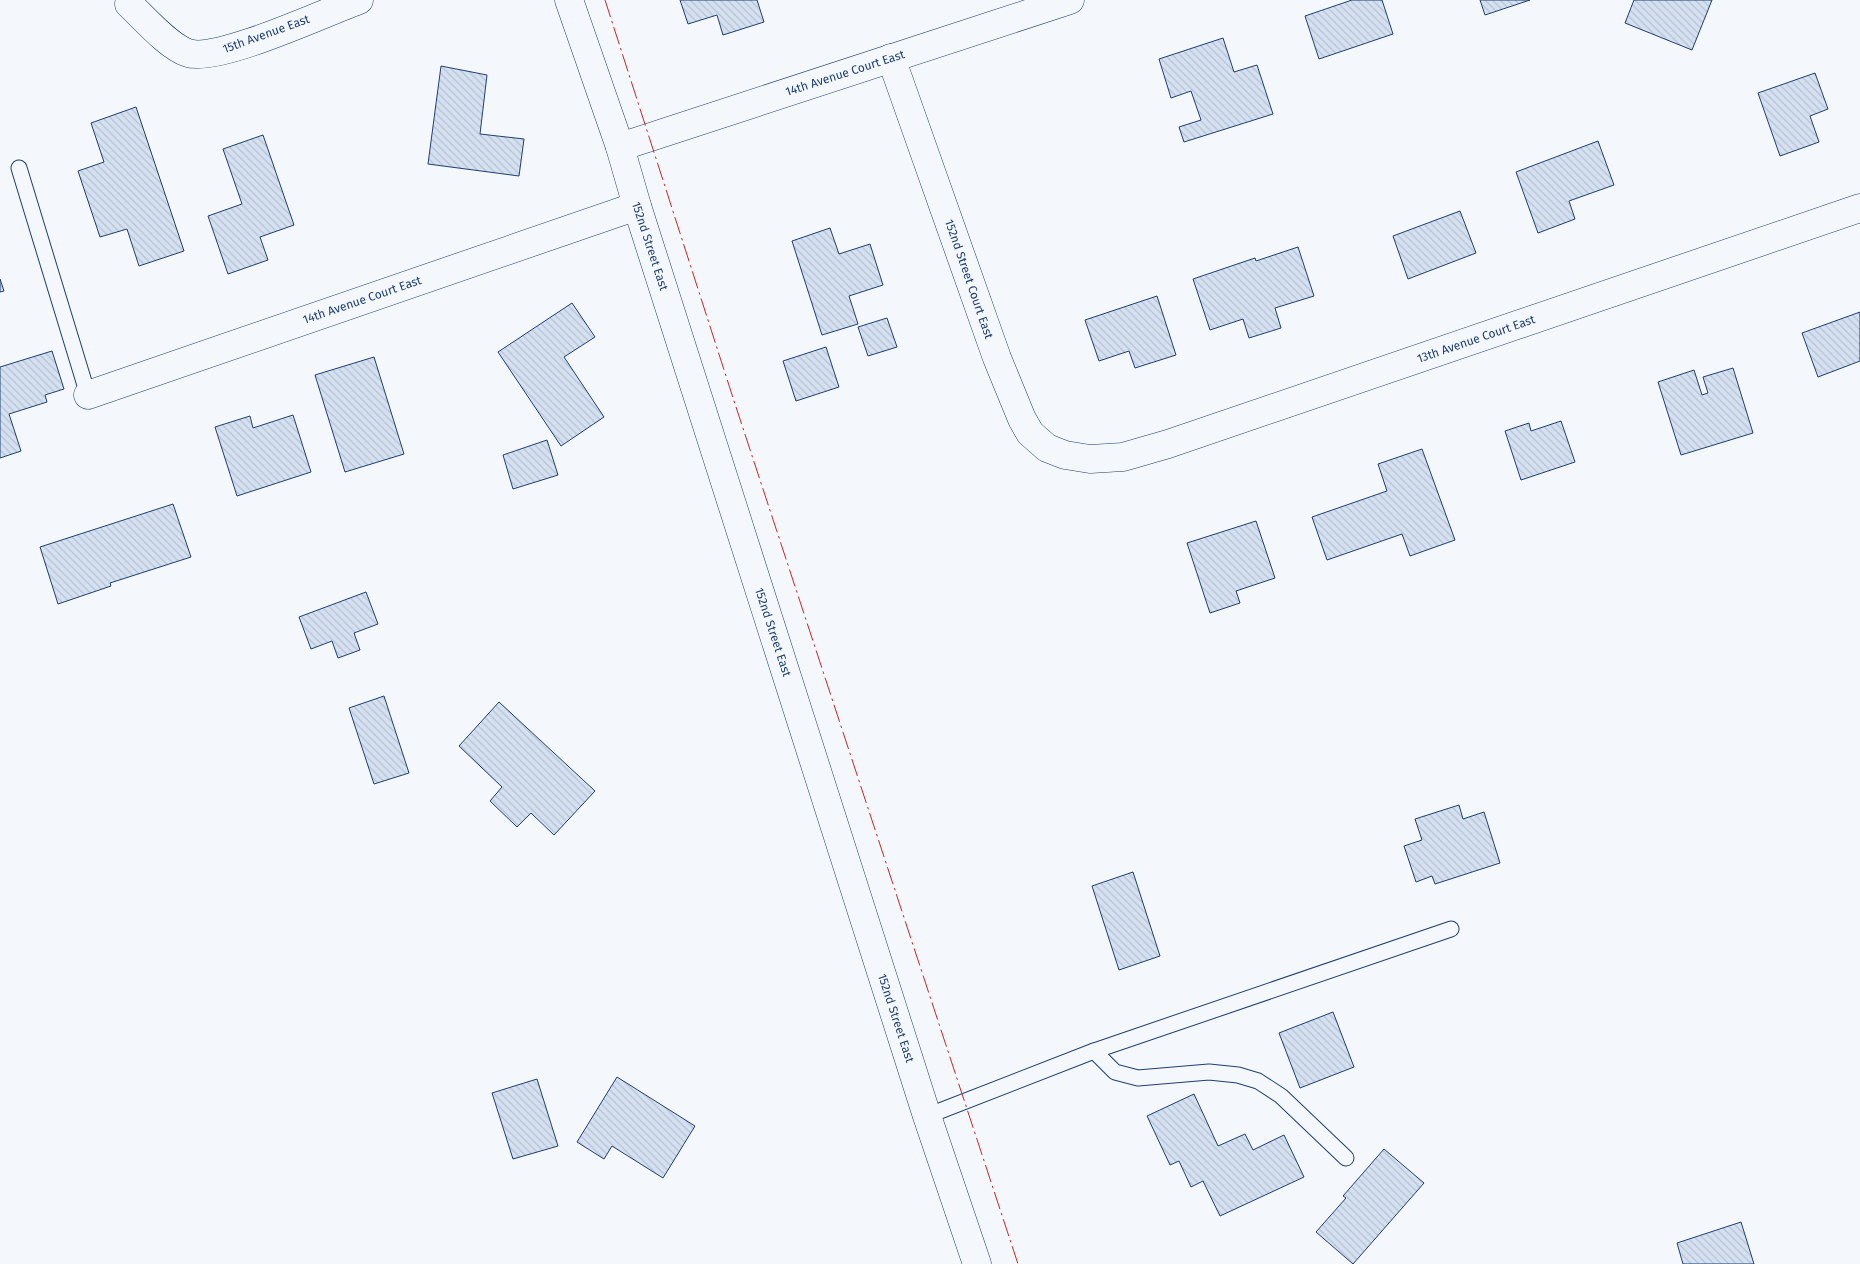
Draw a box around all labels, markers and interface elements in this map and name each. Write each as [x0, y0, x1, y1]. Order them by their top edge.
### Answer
street label: 15th Avenue East [221, 12, 312, 56]
street label: 14th Avenue Court East [784, 47, 907, 99]
street label: 152nd Street East [629, 200, 671, 293]
street label: 152nd Street Court East [942, 217, 996, 341]
street label: 14th Avenue Court East [301, 273, 424, 327]
street label: 13th Avenue Court East [1415, 312, 1538, 366]
street label: 152nd Street East [752, 586, 794, 679]
street label: 152nd Street East [875, 972, 917, 1065]

